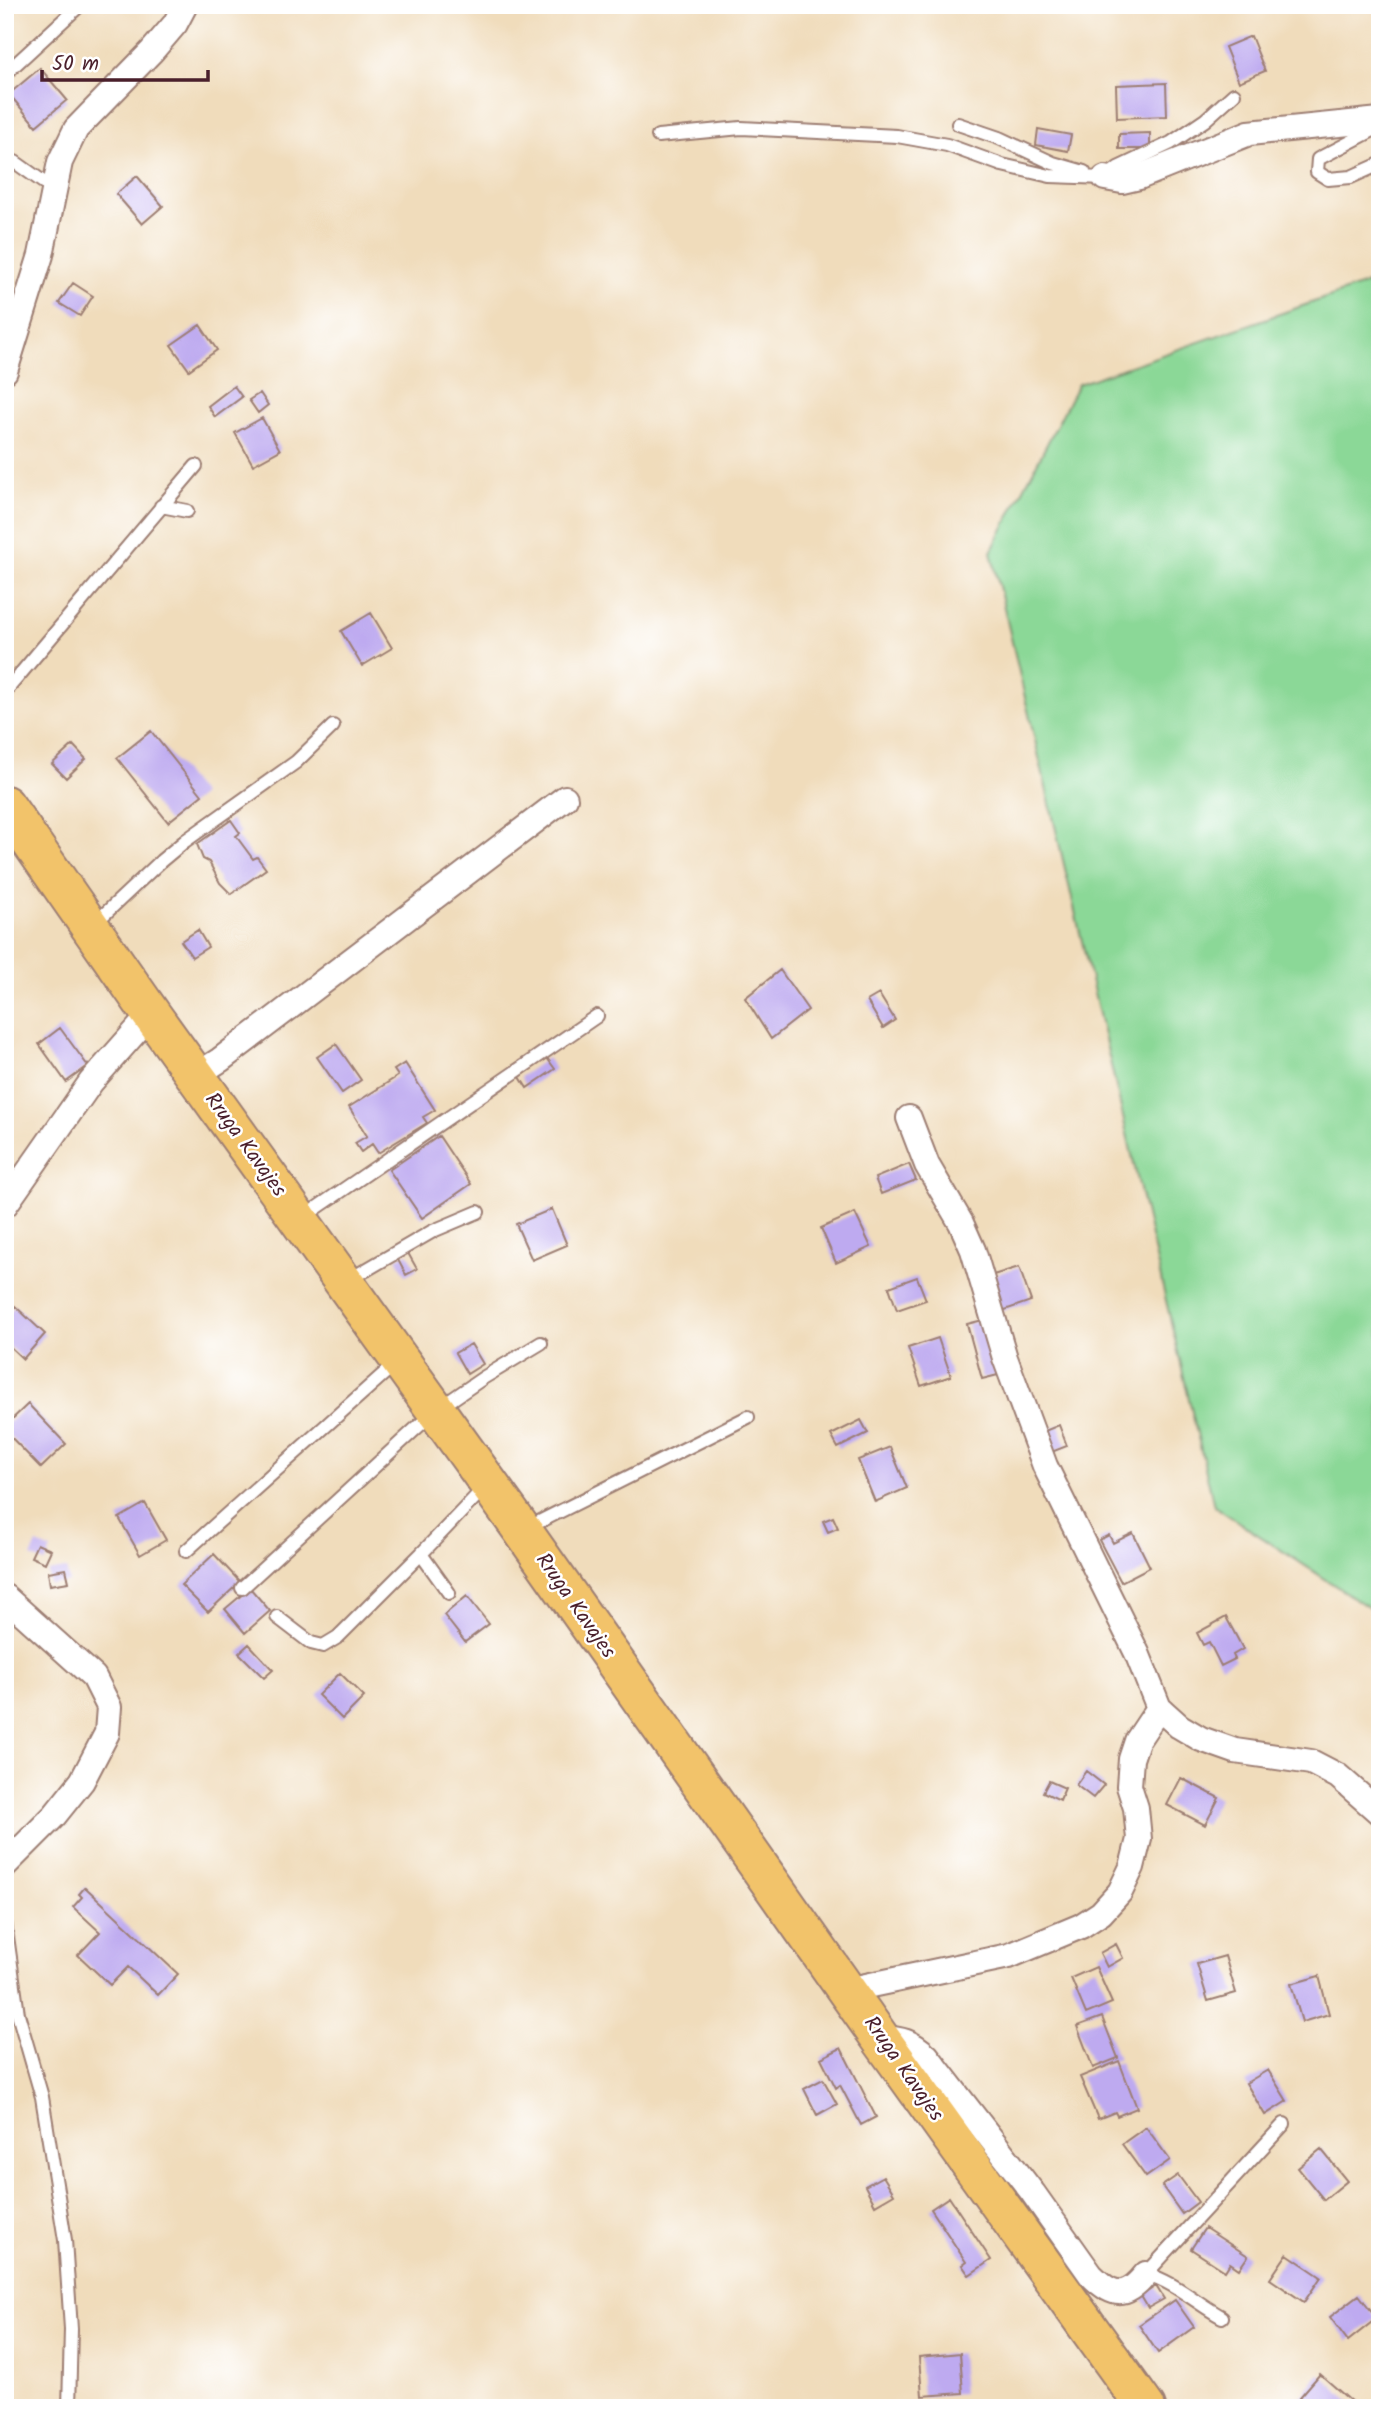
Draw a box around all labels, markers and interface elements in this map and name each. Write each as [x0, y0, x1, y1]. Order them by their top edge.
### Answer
scale bar [42, 38, 208, 82]
text: 50 m [52, 48, 99, 81]
street label: Rruga Kavajes [196, 1086, 294, 1204]
street label: Rruga Kavajes [526, 1546, 624, 1666]
street label: Rruga Kavajes [854, 2009, 952, 2129]

